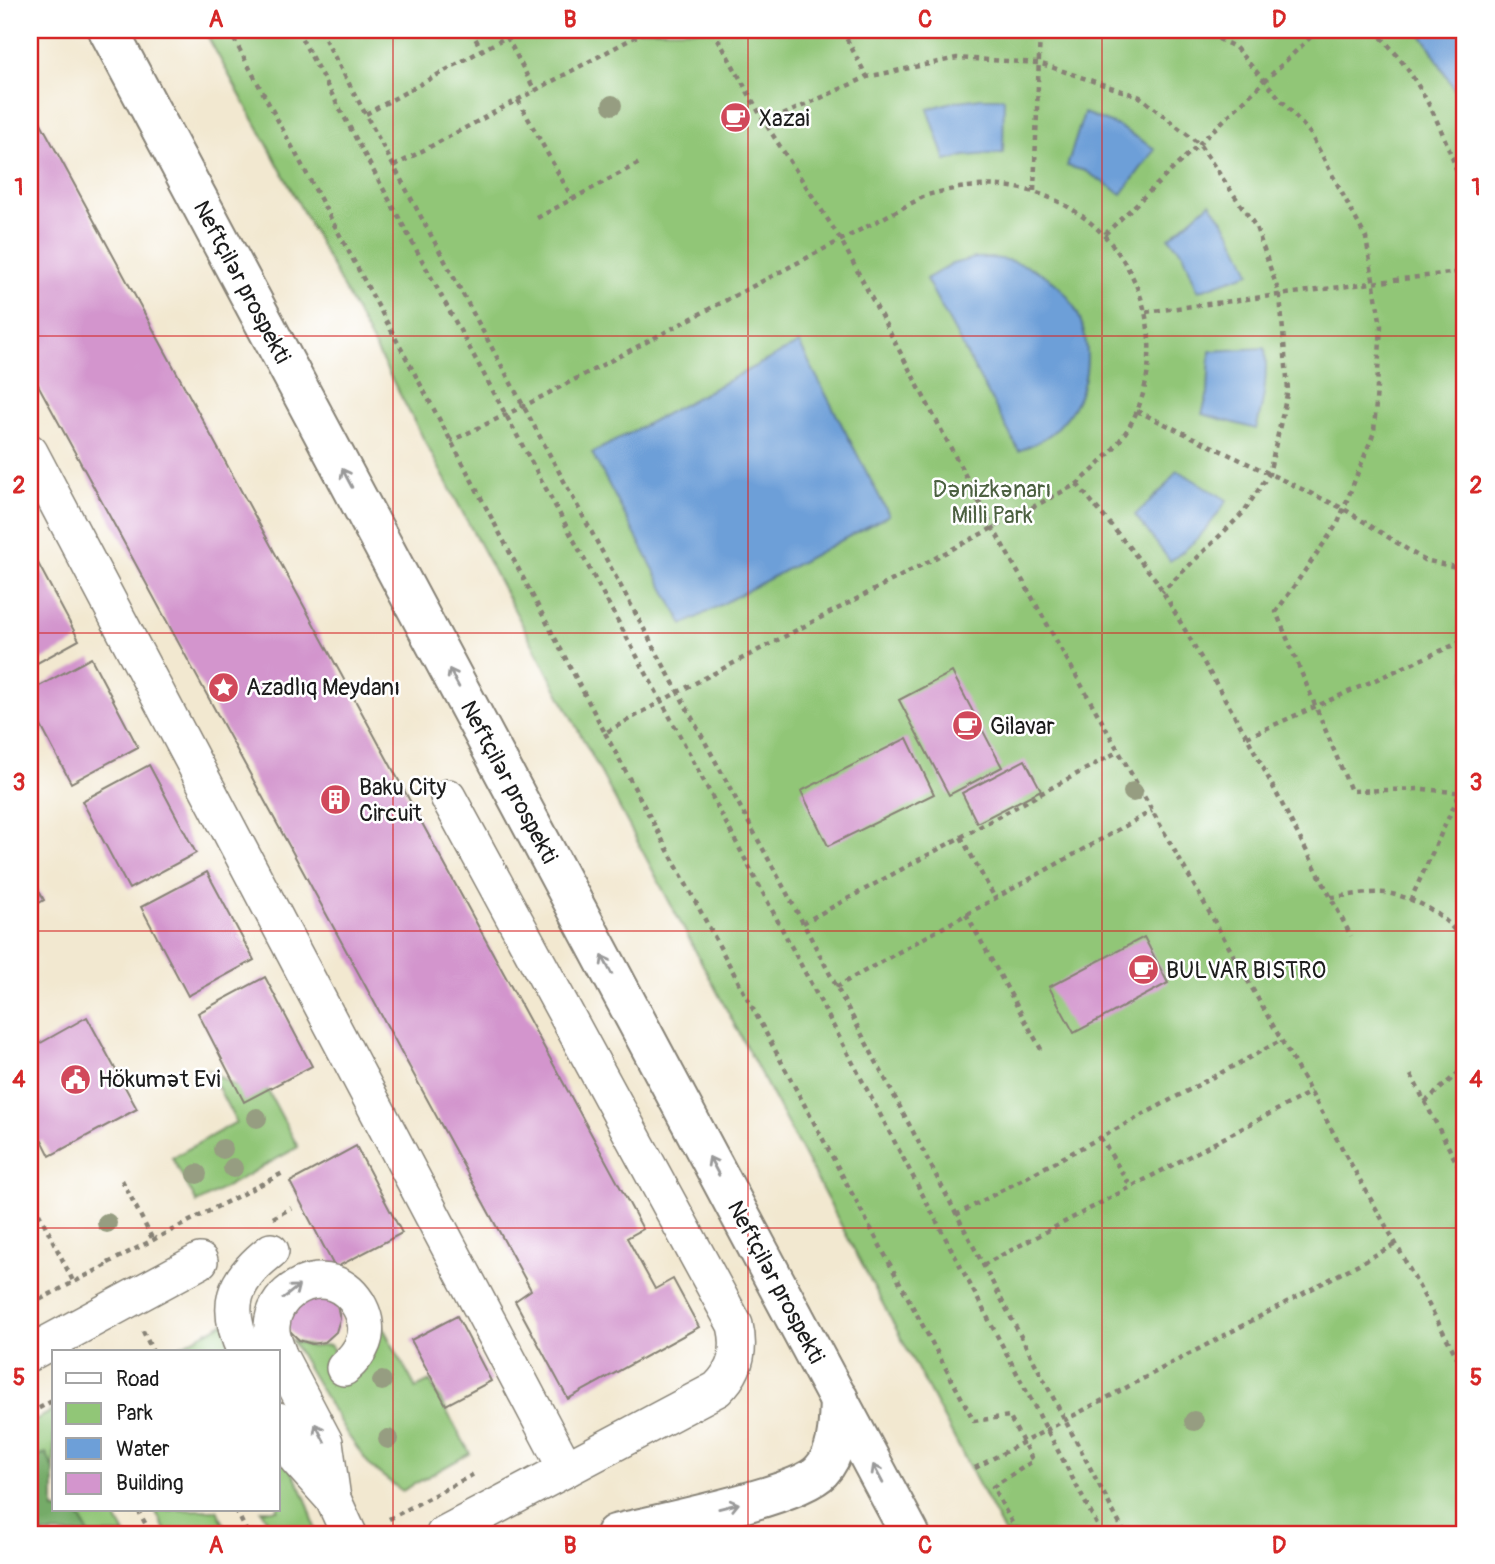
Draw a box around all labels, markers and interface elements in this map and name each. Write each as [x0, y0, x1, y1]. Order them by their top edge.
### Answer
text: A [209, 5, 224, 34]
text: B [563, 5, 577, 34]
text: C [918, 5, 932, 34]
text: D [1272, 5, 1286, 34]
cafe icon: Xazai [719, 101, 753, 135]
place label: Xazai [759, 104, 810, 133]
text: 1 [15, 173, 24, 202]
text: 1 [1472, 173, 1481, 202]
street label: Neftçilər prospekti [187, 196, 297, 368]
one-way arrow [339, 468, 353, 488]
text: 2 [13, 471, 26, 500]
text: 2 [1470, 471, 1483, 500]
park label: Dənizkənarı Milli Park [933, 475, 1051, 530]
one-way arrow [447, 668, 460, 689]
place icon: Azadlıq Meydanı [206, 670, 240, 704]
place label: Azadlıq Meydanı [246, 673, 400, 702]
street label: Neftçilər prospekti [454, 696, 564, 868]
cafe icon: Gilavar [950, 709, 984, 743]
place label: Gilavar [990, 712, 1055, 741]
text: 3 [13, 768, 25, 797]
text: 3 [1470, 768, 1482, 797]
place label: Baku City Circuit [359, 773, 446, 828]
building icon: Baku City Circuit [319, 783, 353, 817]
cafe icon: BULVAR BISTRO [1126, 953, 1160, 987]
one-way arrow [600, 956, 614, 976]
place label: BULVAR BISTRO [1166, 956, 1326, 985]
public building icon: Hökumət Evi [58, 1062, 92, 1096]
text: 4 [12, 1065, 26, 1094]
place label: Hökumət Evi [98, 1065, 221, 1094]
text: 4 [1469, 1065, 1483, 1094]
one-way arrow [707, 1156, 720, 1177]
street label: Neftçilər prospekti [721, 1196, 831, 1368]
one-way arrow [282, 1285, 300, 1300]
legend [52, 1350, 280, 1512]
text: 5 [13, 1363, 25, 1392]
text: 5 [1470, 1363, 1482, 1392]
text: Road [116, 1366, 160, 1393]
text: Park [116, 1400, 153, 1427]
one-way arrow [312, 1423, 326, 1443]
text: Water [116, 1436, 170, 1463]
one-way arrow [871, 1464, 885, 1485]
text: Building [116, 1470, 183, 1497]
one-way arrow [717, 1499, 740, 1512]
text: A [209, 1531, 224, 1560]
text: B [563, 1531, 577, 1560]
text: C [918, 1531, 932, 1560]
text: D [1272, 1531, 1286, 1560]

